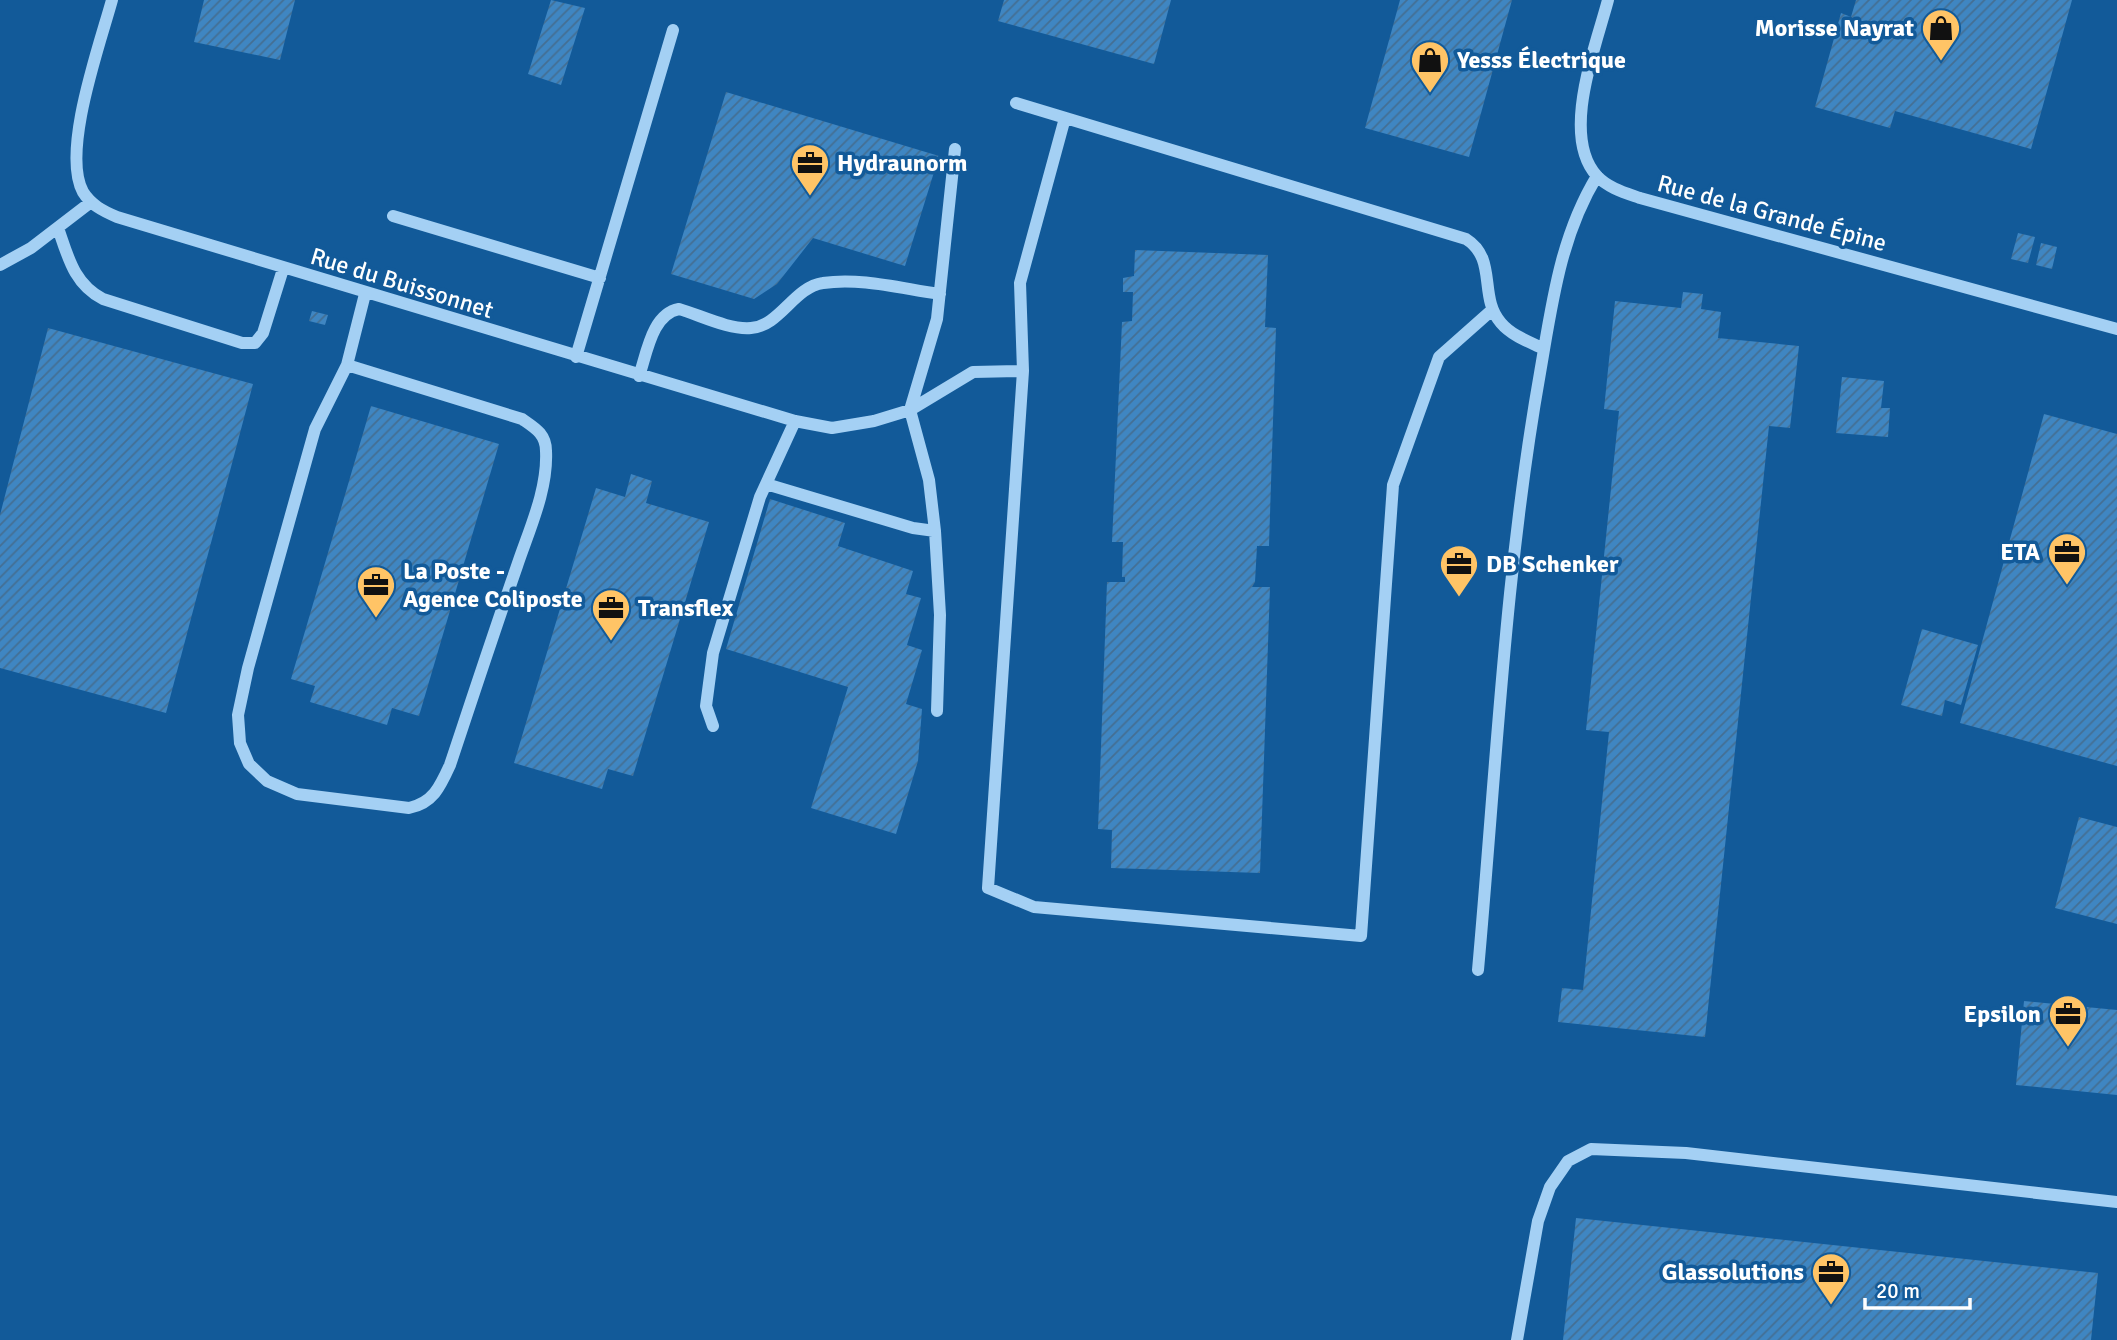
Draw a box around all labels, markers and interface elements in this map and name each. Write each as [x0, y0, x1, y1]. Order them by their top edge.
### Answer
shop icon: Morisse Nayrat [1920, 7, 1962, 62]
place label: Morisse Nayrat [1755, 13, 1914, 43]
shop icon: Yesss Électrique [1409, 39, 1451, 94]
place label: Yesss Électrique [1456, 45, 1626, 75]
office icon: Hydraunorm [789, 142, 831, 197]
place label: Hydraunorm [837, 148, 967, 178]
street label: Rue de la Grande Épine [1654, 168, 1890, 258]
street label: Rue du Buissonnet [307, 241, 497, 325]
office icon: ETA [2046, 531, 2088, 586]
place label: ETA [2000, 537, 2041, 567]
office icon: DB Schenker [1438, 543, 1480, 598]
place label: DB Schenker [1486, 549, 1619, 579]
place label: La Poste - Agence Coliposte [403, 556, 583, 614]
office icon: La Poste - Agence Coliposte [355, 564, 397, 619]
office icon: Transflex [590, 587, 632, 642]
place label: Transflex [638, 593, 734, 623]
office icon: Epsilon [2047, 993, 2089, 1048]
place label: Epsilon [1964, 999, 2041, 1029]
office icon: Glassolutions [1810, 1251, 1852, 1306]
place label: Glassolutions [1662, 1257, 1804, 1287]
scale bar [1865, 1266, 1970, 1310]
text: 20 m [1876, 1278, 1920, 1304]

